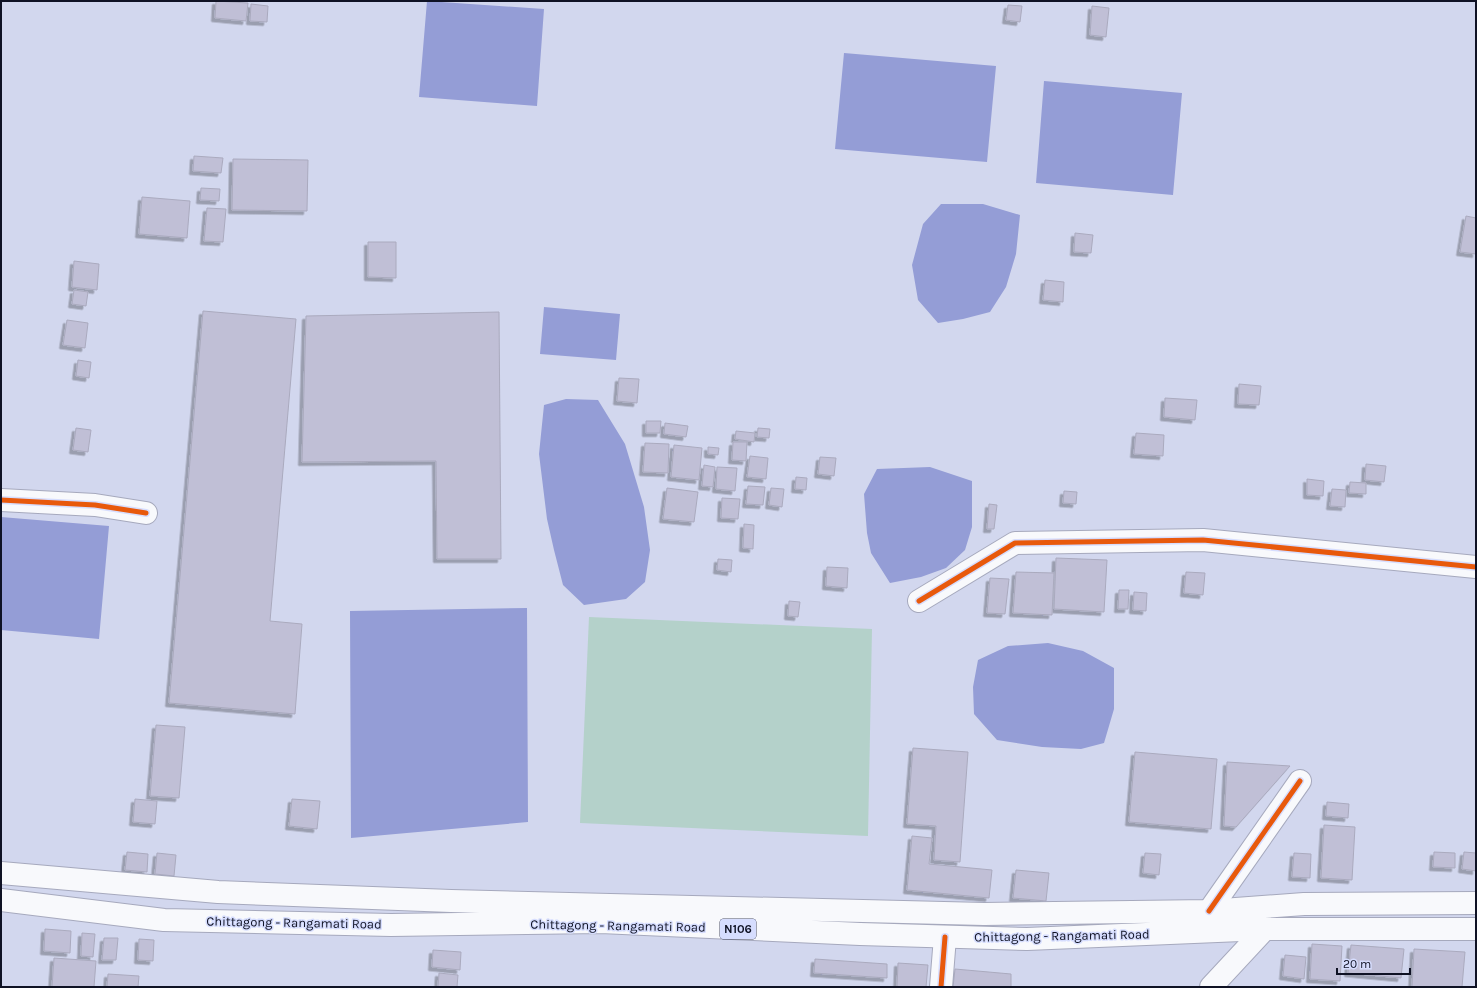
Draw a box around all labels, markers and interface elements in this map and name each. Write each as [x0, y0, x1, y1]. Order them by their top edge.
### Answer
street label: Chittagong - Rangamati Road [206, 913, 382, 932]
street label: Chittagong - Rangamati Road [530, 916, 706, 935]
road number: N106 [720, 919, 756, 939]
street label: Chittagong - Rangamati Road [974, 926, 1150, 945]
scale bar [1337, 950, 1410, 976]
text: 20 m [1343, 957, 1371, 971]

